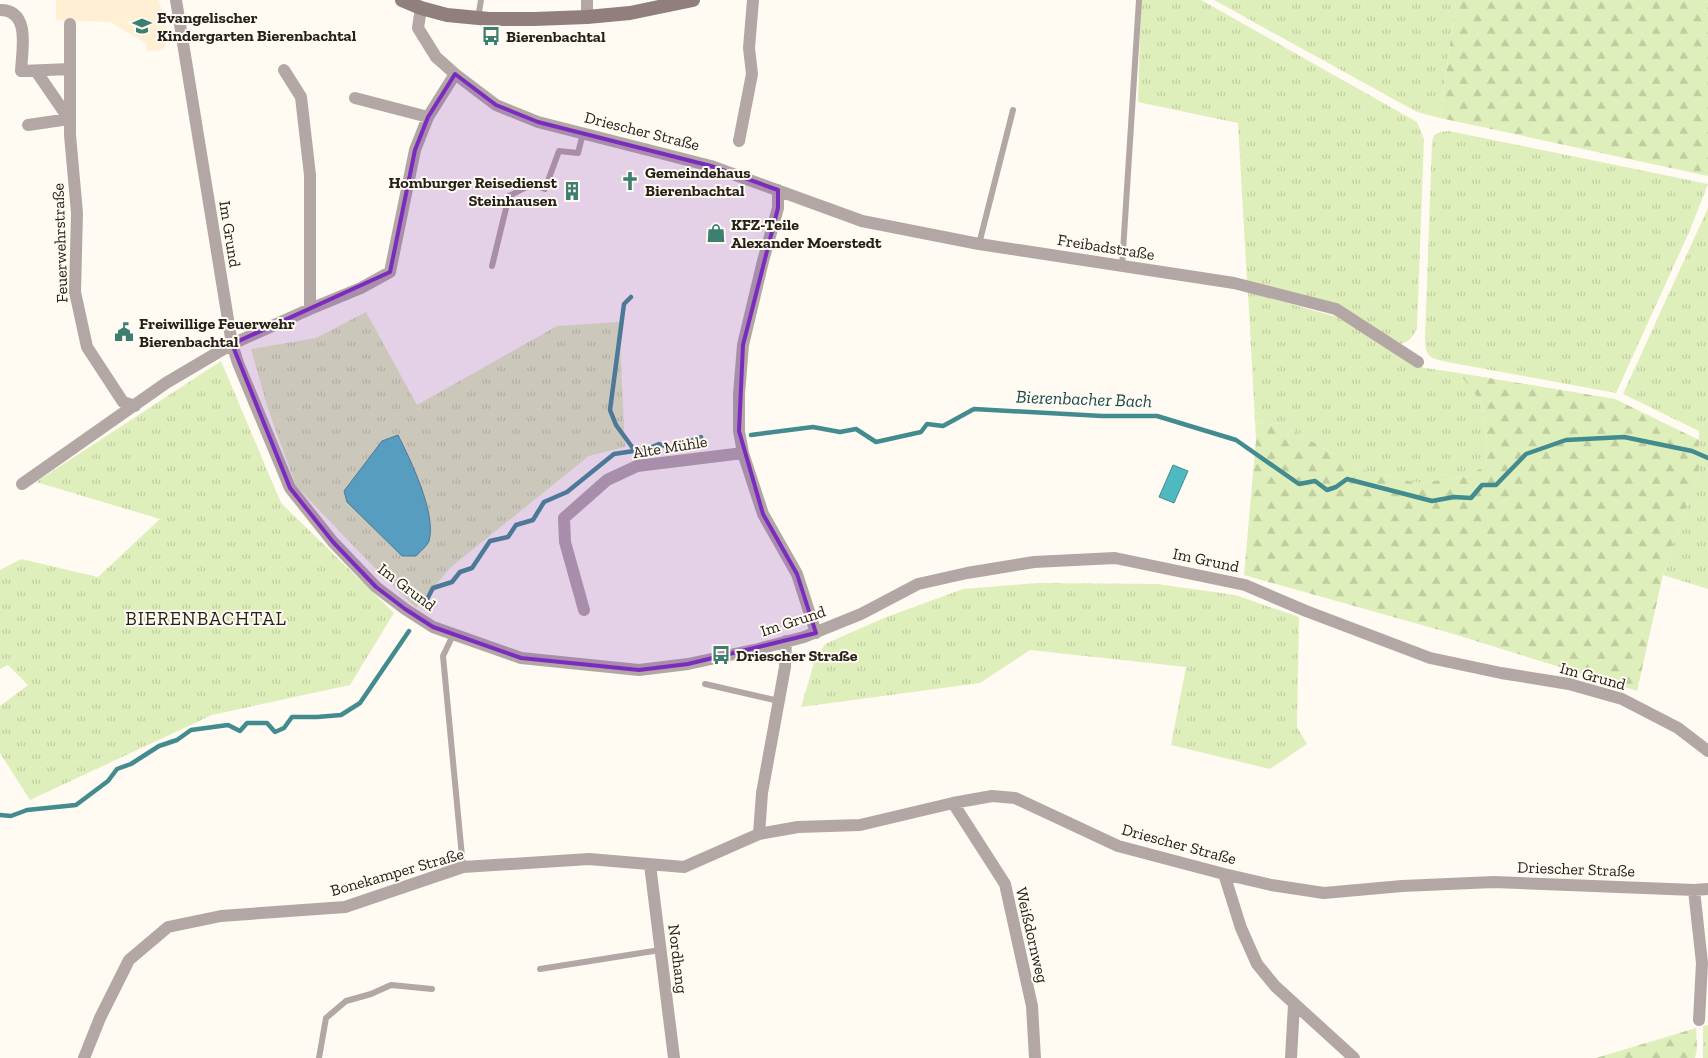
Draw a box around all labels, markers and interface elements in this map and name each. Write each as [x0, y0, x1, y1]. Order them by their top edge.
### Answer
place label: Evangelischer Kindergarten Bierenbachtal [157, 8, 357, 45]
school or university icon: Evangelischer Kindergarten Bierenbachtal [131, 15, 153, 37]
bus stop icon: Bierenbachtal [480, 25, 502, 47]
place label: Bierenbachtal [506, 27, 606, 46]
street label: Driescher Straße [583, 108, 701, 154]
place label: Gemeindehaus Bierenbachtal [645, 163, 751, 200]
church icon: Gemeindehaus Bierenbachtal [619, 170, 641, 192]
place label: Homburger Reisedienst Steinhausen [388, 173, 558, 210]
building icon: Homburger Reisedienst Steinhausen [561, 180, 583, 202]
street label: Feuerwehrstraße [48, 183, 72, 303]
street label: Im Grund [215, 199, 245, 269]
place label: KFZ-Teile Alexander Moerstedt [731, 215, 882, 252]
shop icon: KFZ-Teile Alexander Moerstedt [705, 222, 727, 244]
street label: Freibadstraße [1056, 230, 1156, 264]
place label: Freiwillige Feuerwehr Bierenbachtal [139, 314, 295, 351]
public building icon: Freiwillige Feuerwehr Bierenbachtal [113, 321, 135, 343]
water label: Bierenbacher Bach [1016, 386, 1152, 412]
street label: Alte Mühle [631, 432, 709, 462]
street label: Im Grund [1171, 544, 1241, 576]
street label: Im Grund [374, 559, 440, 615]
street label: Im Grund [758, 602, 828, 640]
district label: BIERENBACHTAL [125, 607, 287, 630]
bus stop icon: Driescher Straße [710, 644, 732, 666]
place label: Driescher Straße [736, 646, 858, 665]
street label: Im Grund [1558, 658, 1628, 694]
street label: Driescher Straße [1120, 820, 1238, 868]
street label: Bonekamper Straße [328, 844, 466, 900]
street label: Driescher Straße [1517, 857, 1635, 881]
street label: Weißdornweg [1012, 885, 1052, 985]
street label: Nordhang [664, 923, 692, 995]

